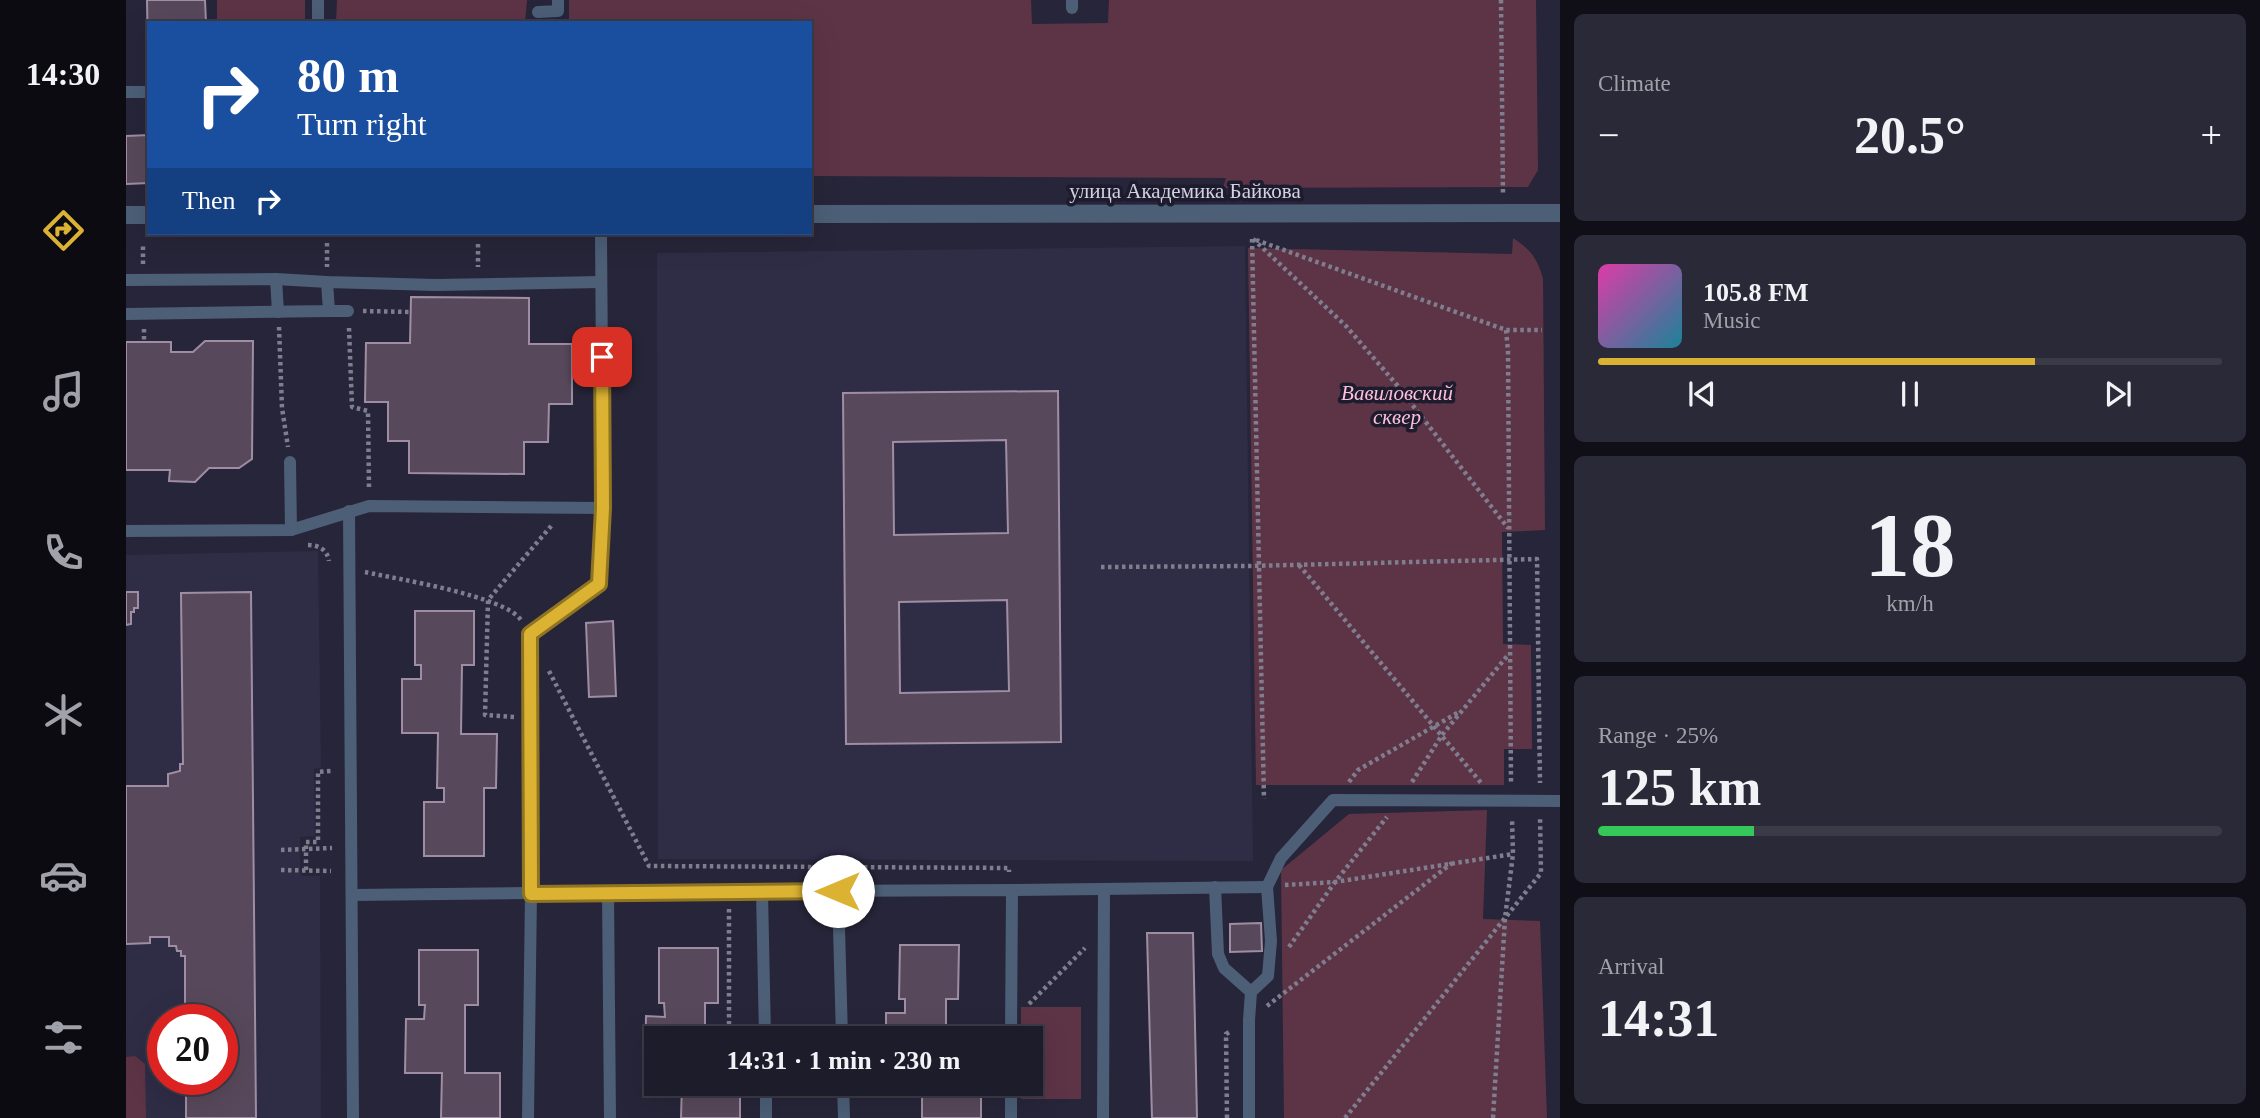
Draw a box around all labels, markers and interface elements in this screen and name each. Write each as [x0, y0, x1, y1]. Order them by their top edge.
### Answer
text: 80 m [297, 48, 399, 103]
icon: right [182, 49, 273, 140]
text: 14:30 [26, 56, 100, 92]
text: Climate [1598, 71, 1671, 96]
text: Turn right [297, 106, 427, 142]
text: 20.5° [1854, 107, 1966, 164]
text: − [1598, 114, 1619, 156]
text: + [2201, 114, 2222, 156]
street label: улица Академика Байкова [1069, 179, 1302, 203]
icon: right [249, 182, 287, 220]
text: Then [182, 186, 235, 215]
icon: directions [39, 206, 88, 255]
text: 105.8 FM [1703, 278, 1808, 307]
text: Music [1703, 308, 1761, 333]
pin [572, 327, 632, 387]
icon: arrive [583, 338, 621, 376]
icon: music [39, 367, 88, 416]
icon: previous [1683, 375, 1721, 413]
icon: pause [1891, 375, 1929, 413]
icon: next [2099, 375, 2137, 413]
park label: Вавиловский сквер [1341, 381, 1453, 429]
text: 18 [1865, 495, 1956, 596]
icon: phone [39, 528, 88, 577]
text: km/h [1886, 591, 1934, 616]
icon: climate [39, 690, 88, 739]
text: Range · 25% [1598, 723, 1718, 748]
text: 125 km [1598, 759, 1761, 816]
icon: car [39, 851, 88, 900]
position arrow [801, 854, 875, 928]
text: Arrival [1598, 954, 1664, 979]
text: 14:31 [1598, 990, 1719, 1047]
speed limit sign: 20 [147, 1004, 238, 1095]
icon: filters [39, 1013, 88, 1062]
text: 14:31 · 1 min · 230 m [727, 1046, 961, 1075]

